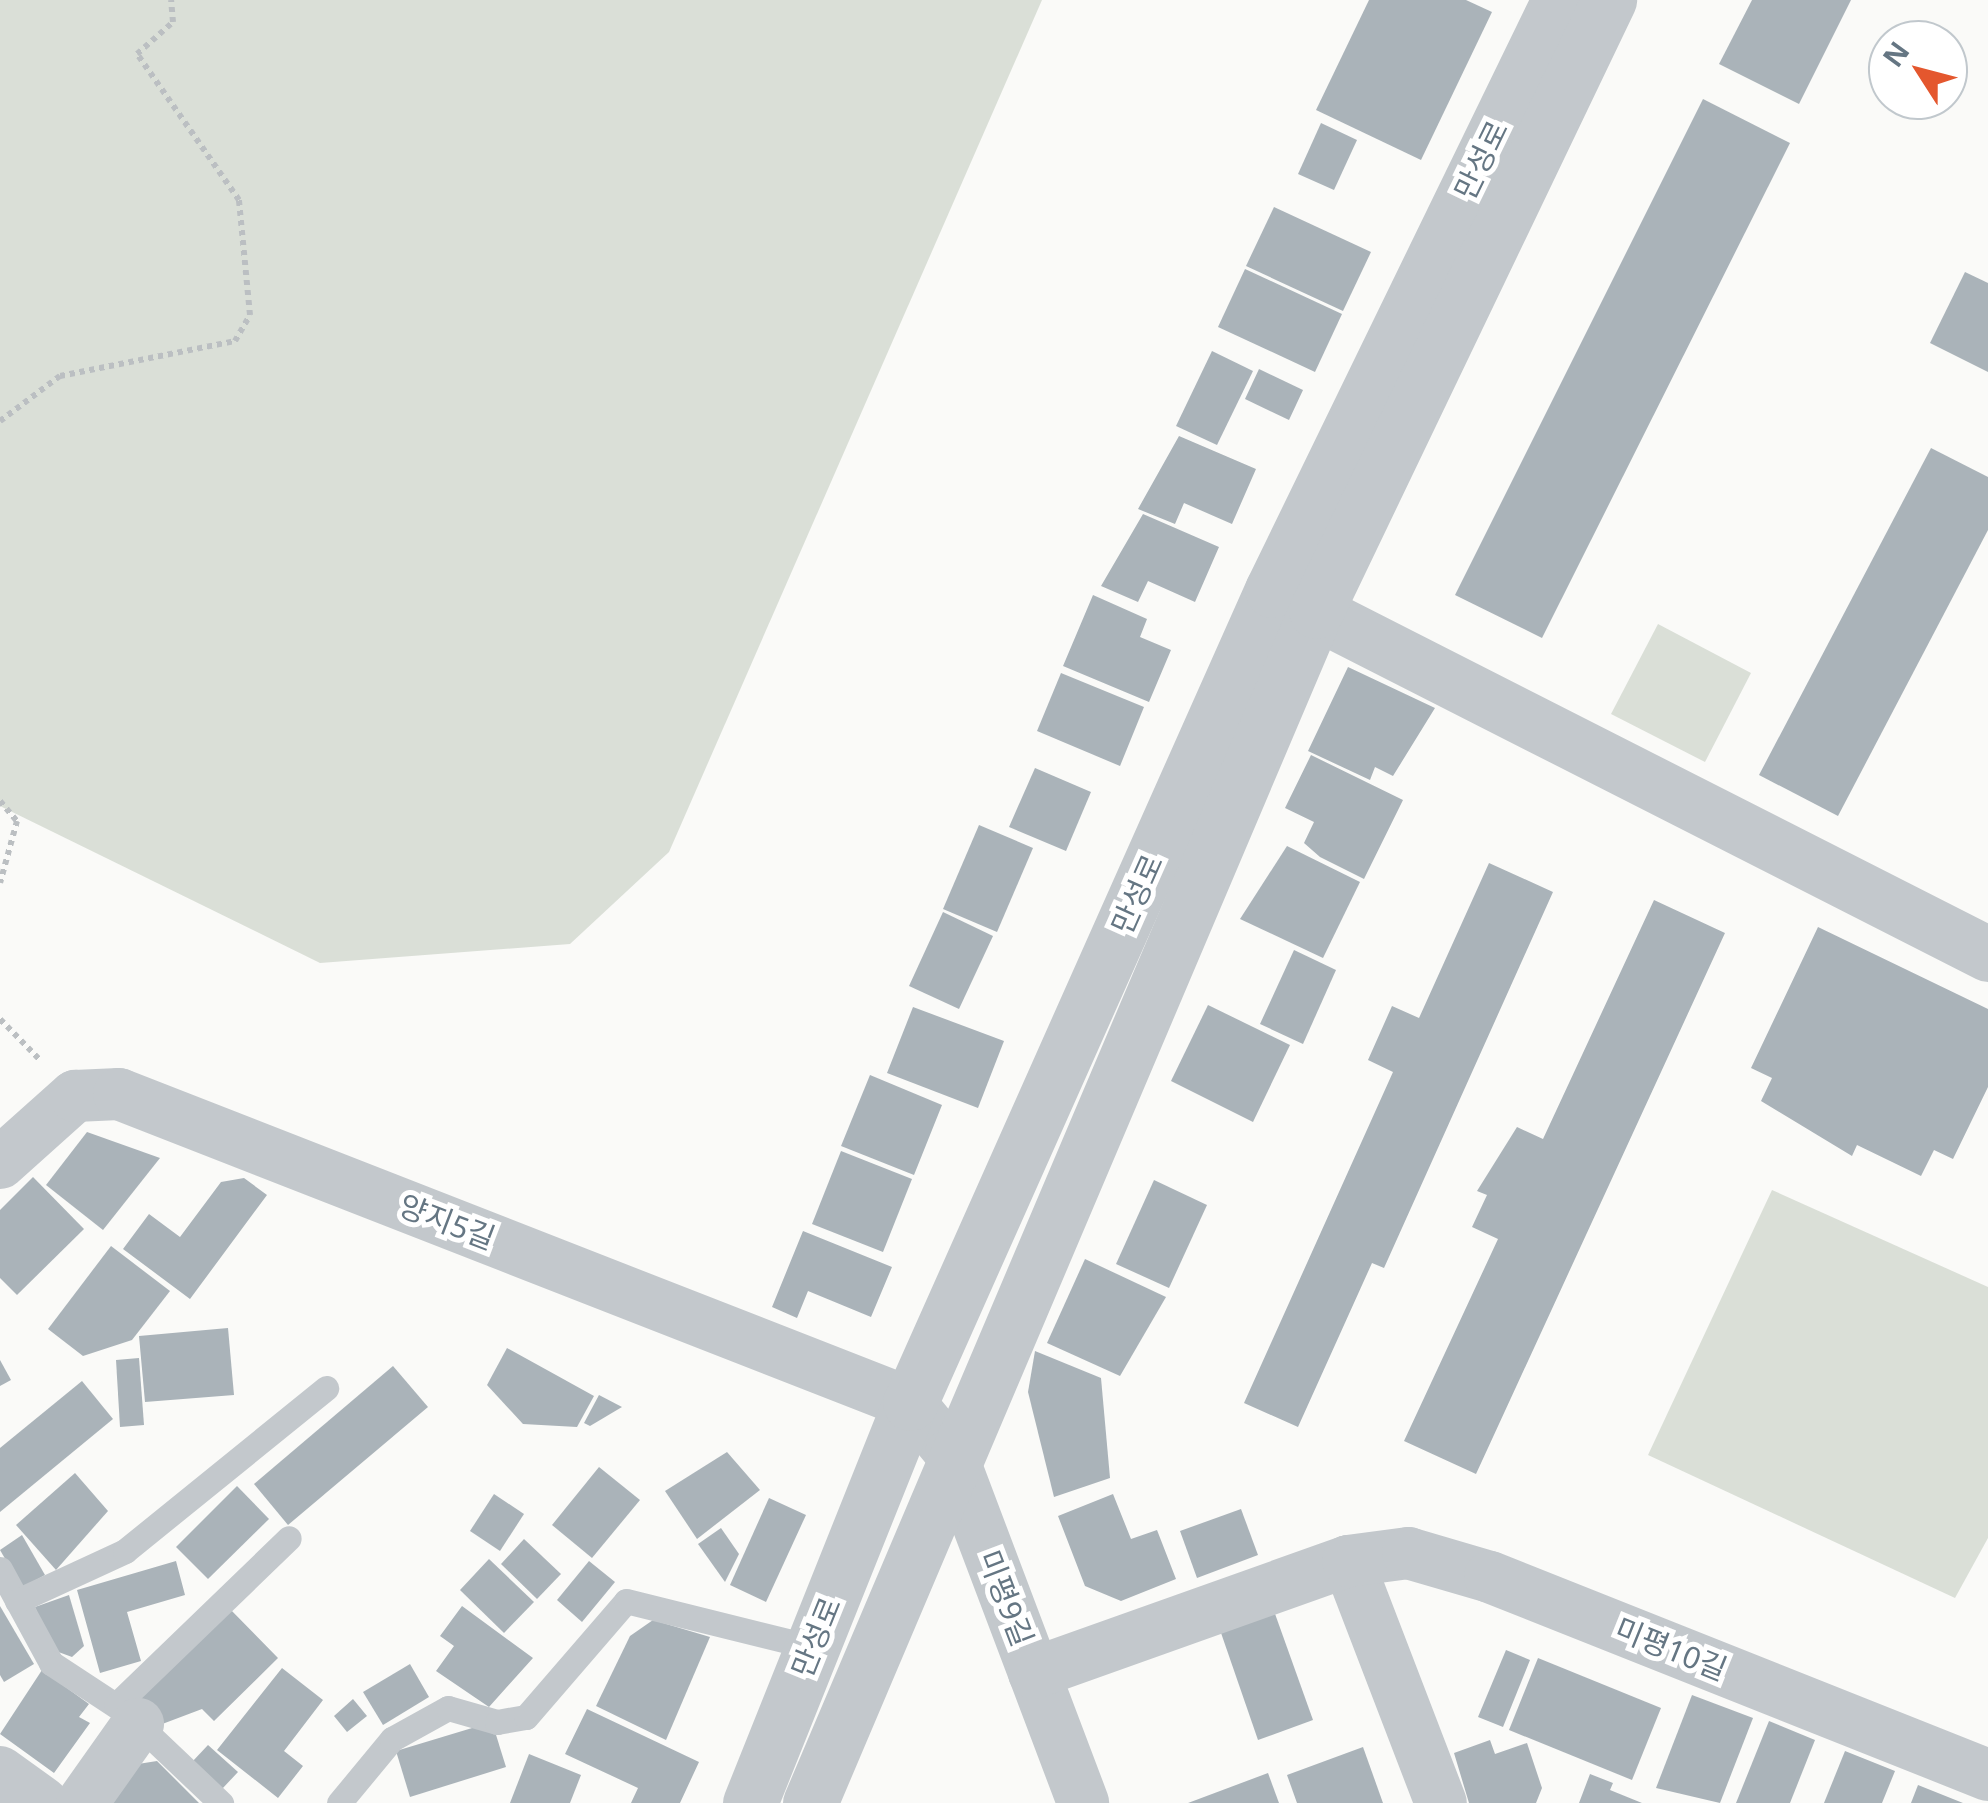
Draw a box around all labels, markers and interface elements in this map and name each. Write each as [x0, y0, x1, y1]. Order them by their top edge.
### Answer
north arrow [1868, 20, 1968, 120]
text: N [1873, 33, 1917, 74]
street label: 만성로 [1447, 115, 1515, 205]
street label: 만성로 [1104, 849, 1170, 939]
street label: 양지5길 [394, 1187, 500, 1257]
street label: 미평9길 [971, 1545, 1041, 1651]
street label: 만성로 [784, 1592, 848, 1682]
street label: 미평10길 [1610, 1610, 1732, 1688]

